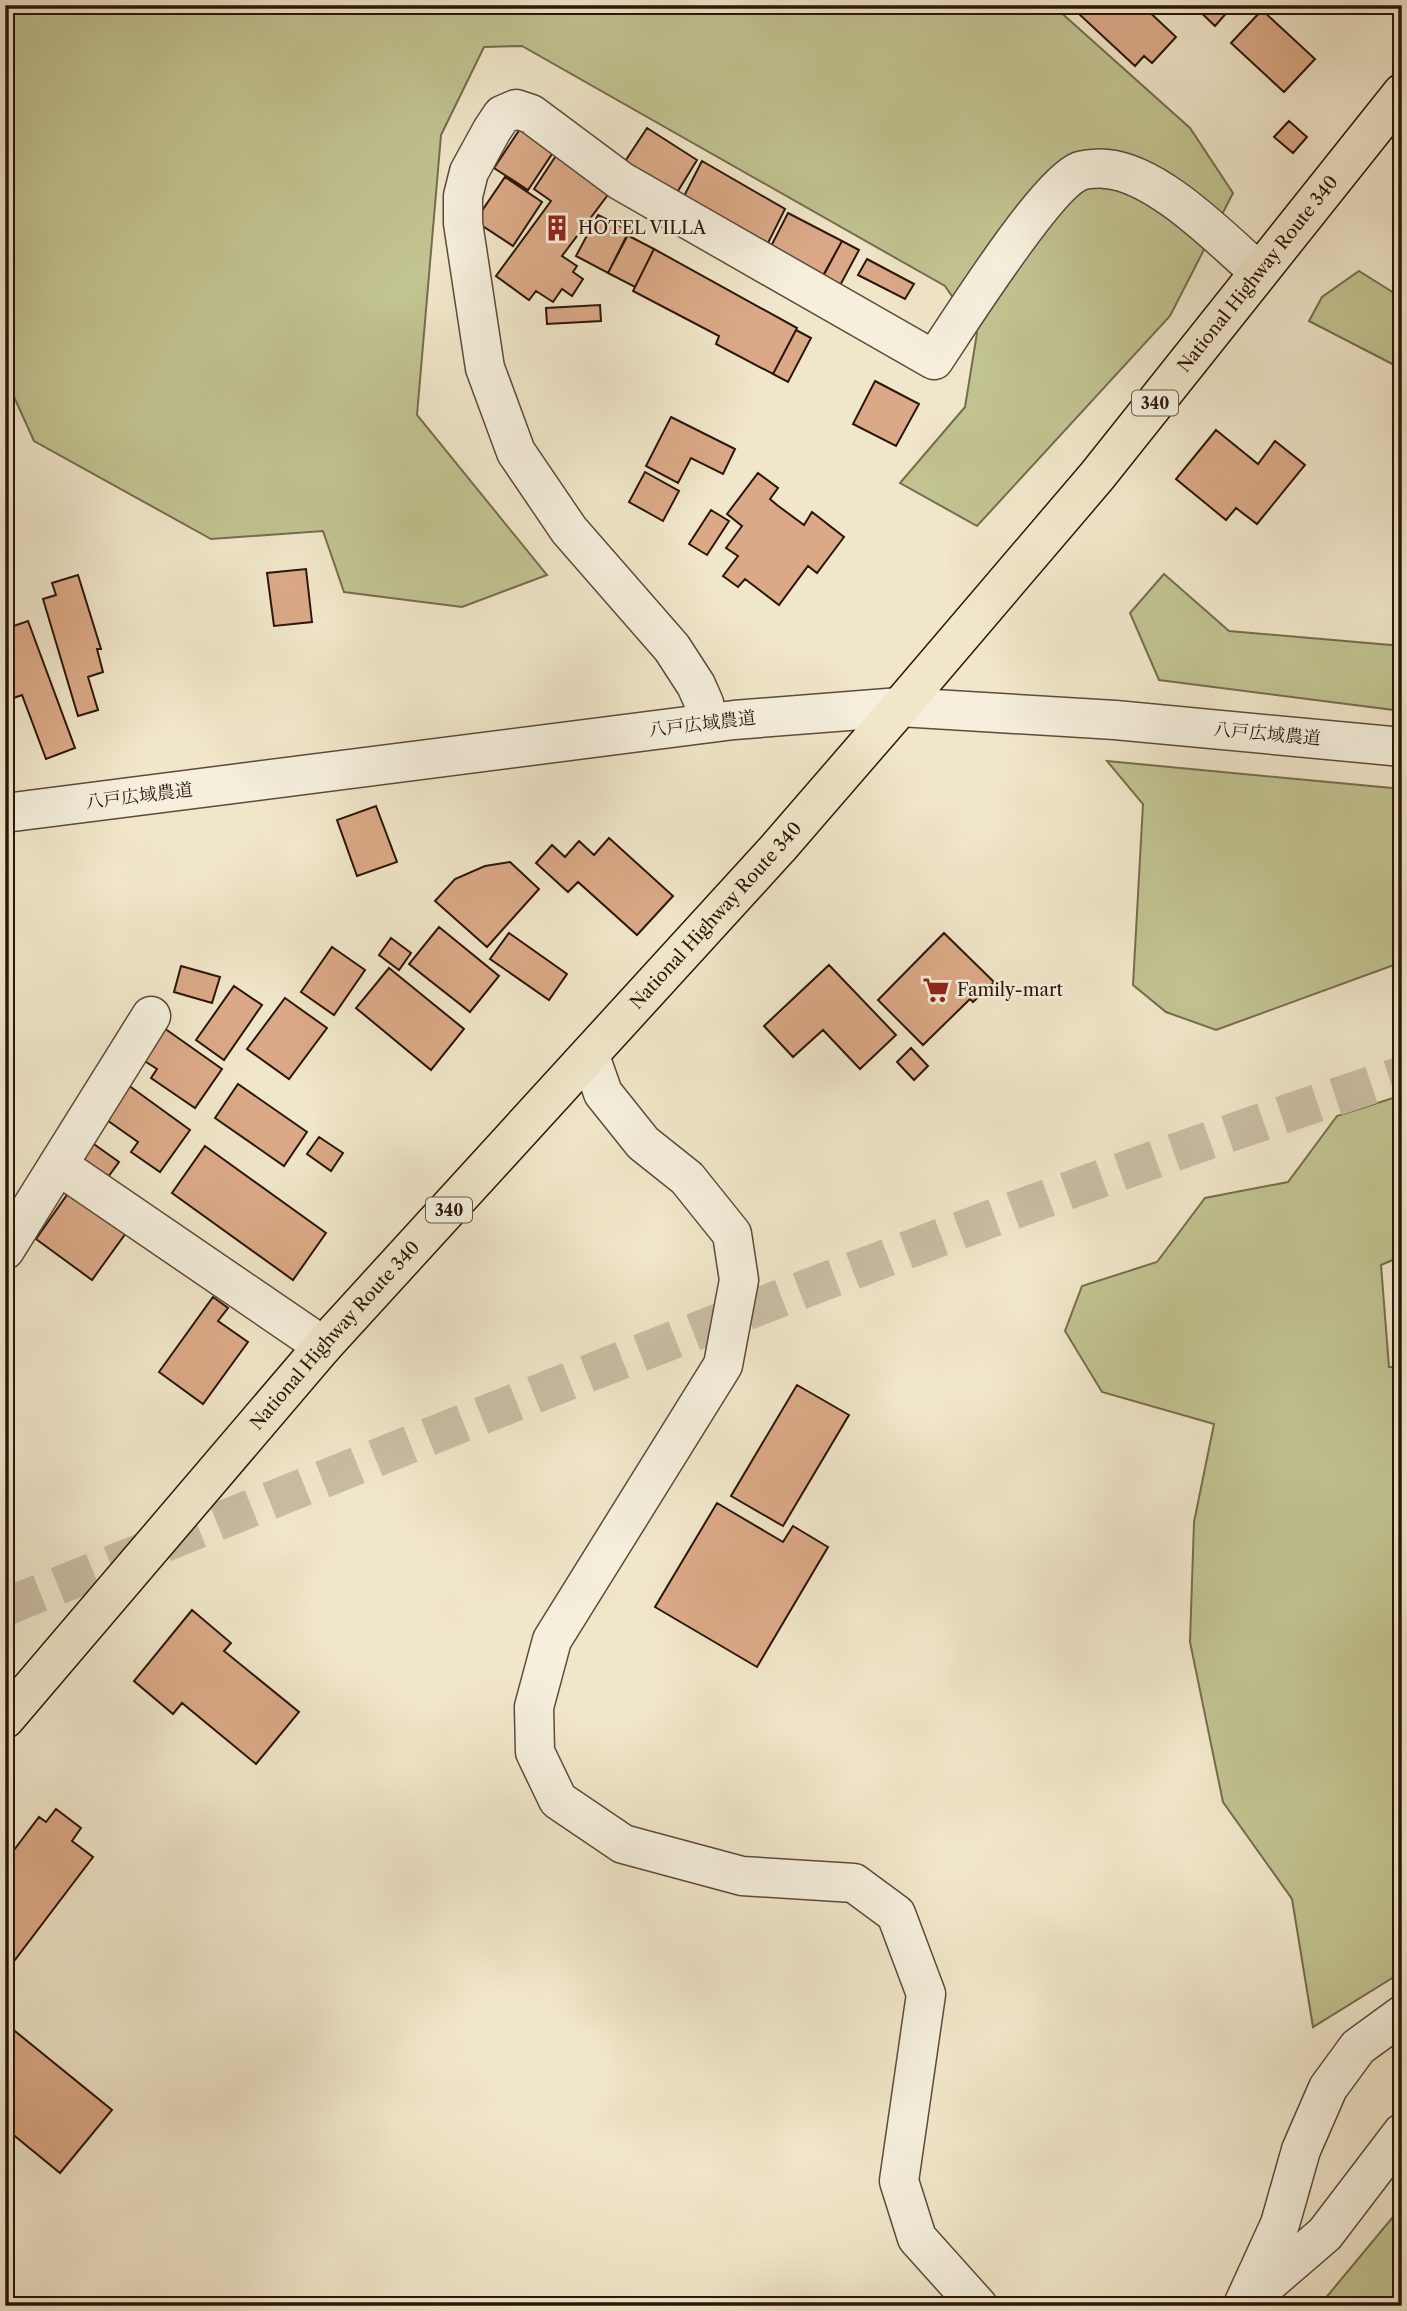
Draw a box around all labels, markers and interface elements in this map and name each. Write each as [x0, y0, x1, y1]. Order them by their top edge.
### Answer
street label: National Highway Route 340 [1173, 171, 1343, 377]
building icon: HOTEL VILLA [542, 213, 572, 243]
place label: HOTEL VILLA [578, 217, 707, 239]
road number: 340 [1132, 390, 1178, 416]
street label: 八戸広域農道 [647, 707, 757, 741]
street label: 八戸広域農道 [1212, 718, 1322, 750]
street label: 八戸広域農道 [84, 779, 194, 813]
street label: National Highway Route 340 [625, 818, 806, 1014]
supermarket icon: Family-mart [921, 975, 951, 1005]
place label: Family-mart [957, 979, 1064, 1001]
road number: 340 [426, 1198, 472, 1222]
street label: National Highway Route 340 [245, 1236, 424, 1434]

